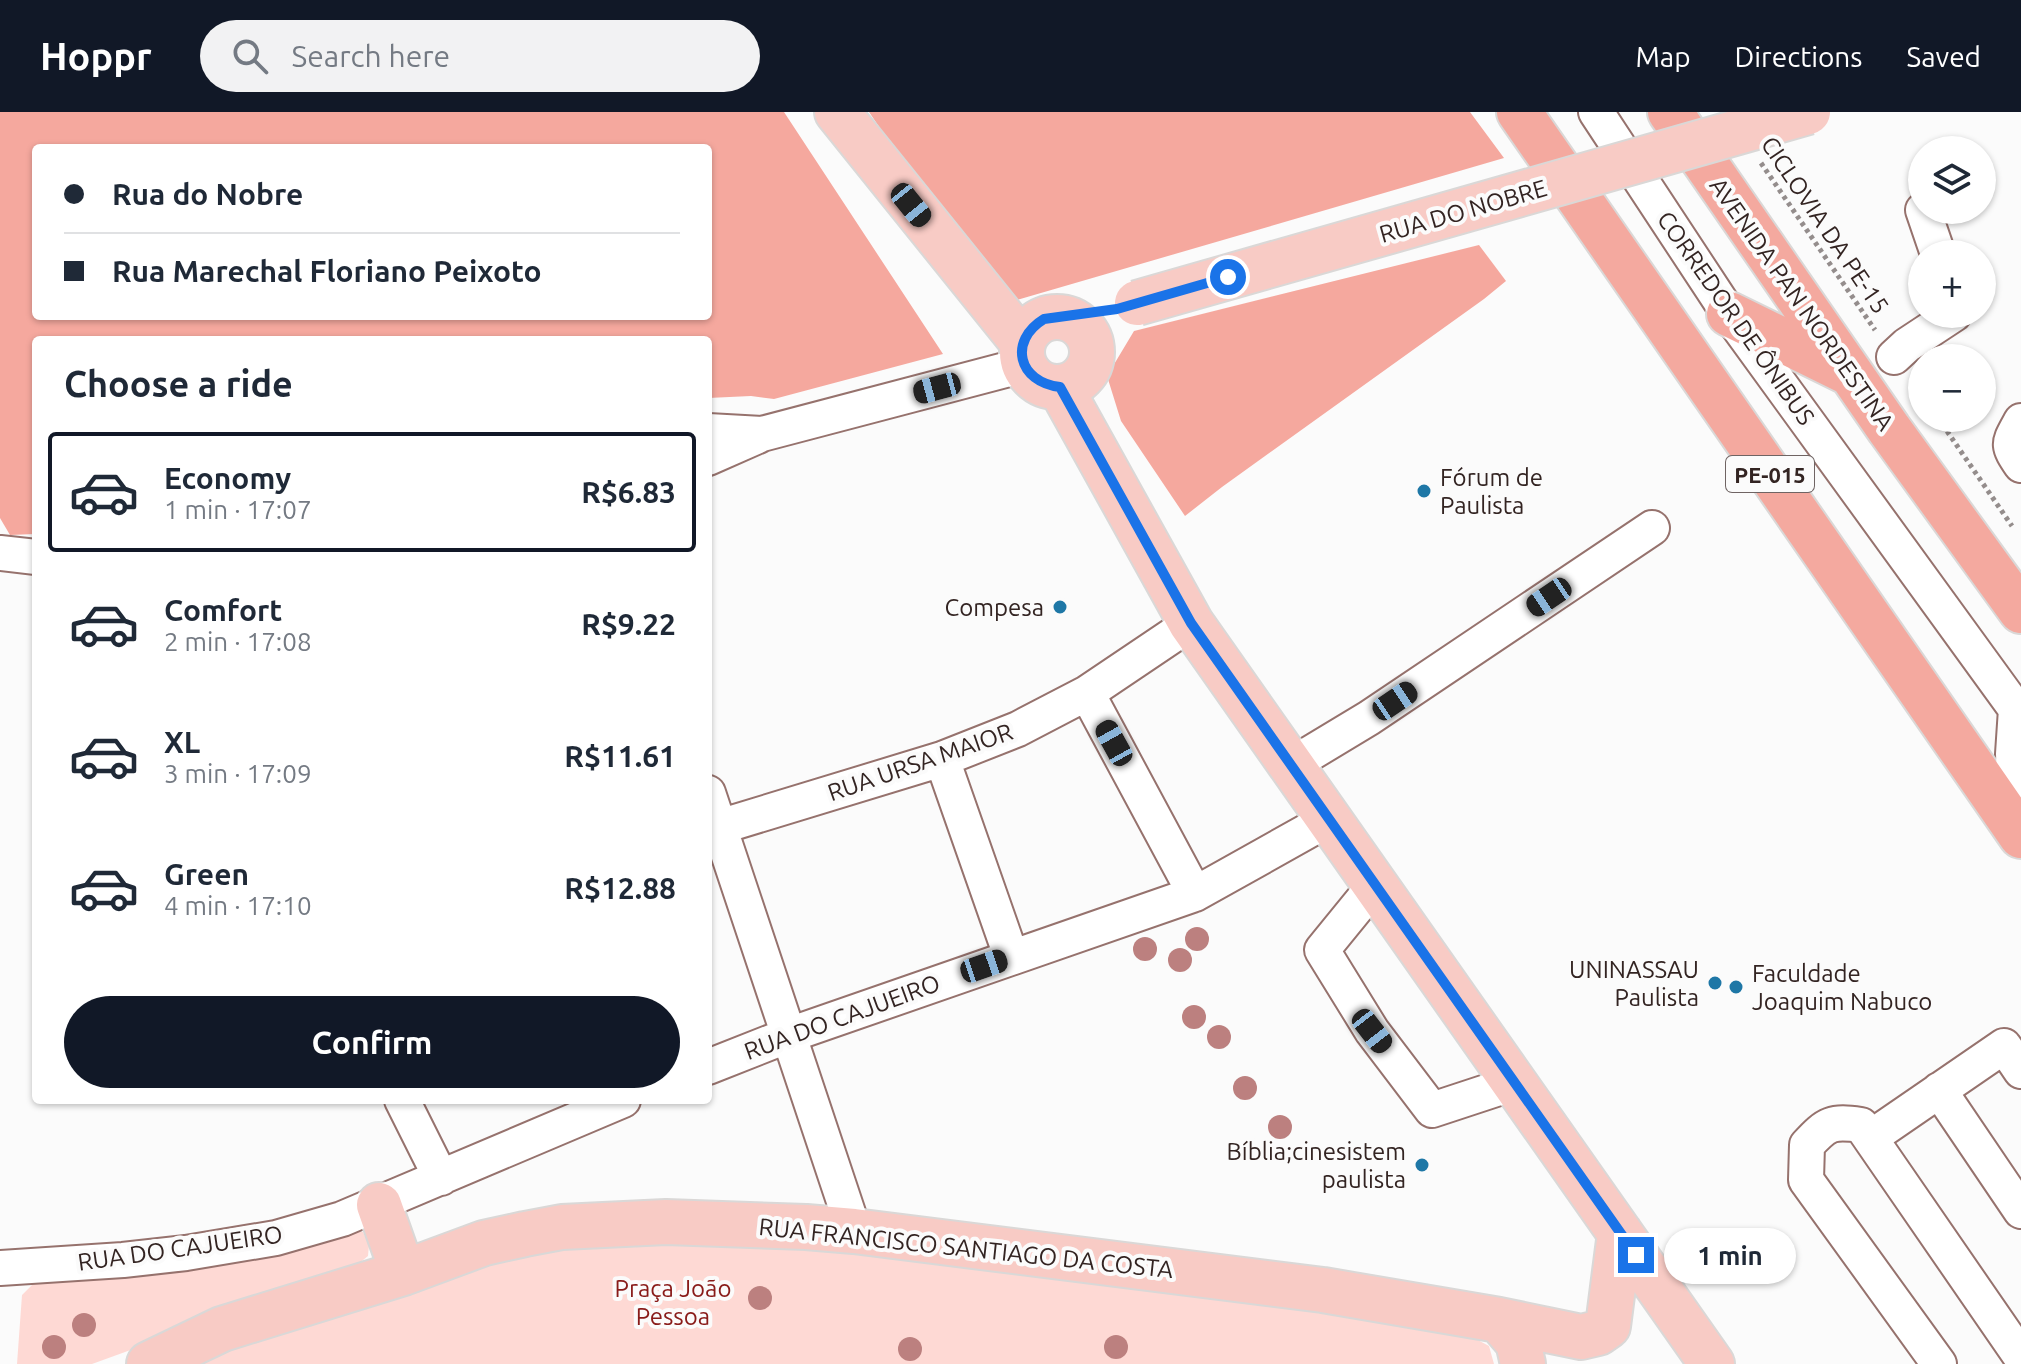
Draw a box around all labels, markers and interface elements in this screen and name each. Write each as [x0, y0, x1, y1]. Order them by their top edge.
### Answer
search box [200, 20, 760, 92]
icon: search [228, 34, 272, 78]
text: Hoppr [40, 35, 152, 77]
text: Search here [292, 39, 450, 73]
text: Map [1635, 41, 1691, 72]
text: Directions [1735, 41, 1862, 72]
text: Saved [1906, 41, 1981, 72]
street label: CICLOVIA DA PE-15 [1756, 131, 1894, 319]
map controls [1908, 136, 1996, 432]
button: layers [1908, 136, 1996, 224]
street label: AVENIDA PAN NORDESTINA [1704, 173, 1900, 436]
street label: RUA DO NOBRE [1376, 174, 1550, 248]
text: Rua do Nobre [112, 177, 303, 211]
car [887, 179, 935, 231]
street label: CORREDOR DE ÔNIBUS [1652, 205, 1821, 430]
button: + [1908, 240, 1996, 328]
text: Rua Marechal Floriano Peixoto [112, 254, 542, 288]
route start [1210, 259, 1246, 295]
button: − [1908, 344, 1996, 432]
text: Choose a ride [64, 363, 293, 404]
car [911, 370, 963, 406]
icon: car [68, 456, 140, 528]
road number: PE-015 [1726, 456, 1814, 492]
text: Economy [164, 461, 291, 495]
place label: Fórum de Paulista [1440, 464, 1543, 519]
text: R$6.83 [581, 475, 676, 509]
marker: Fórum de Paulista [1415, 482, 1433, 500]
text: 1 min · 17:07 [164, 495, 312, 524]
car [1522, 574, 1576, 620]
icon: car [68, 588, 140, 660]
text: Comfort [164, 593, 282, 627]
place label: Compesa [945, 594, 1044, 621]
marker: Compesa [1051, 598, 1069, 616]
text: R$9.22 [581, 607, 676, 641]
text: 2 min · 17:08 [164, 627, 312, 656]
car [1368, 678, 1422, 724]
car [1092, 716, 1136, 770]
street label: RUA URSA MAIOR [824, 718, 1016, 806]
icon: car [68, 720, 140, 792]
text: XL [164, 725, 200, 759]
text: R$11.61 [564, 739, 676, 773]
text: 3 min · 17:09 [164, 759, 312, 788]
icon: car [68, 852, 140, 924]
text: Green [164, 857, 249, 891]
text: R$12.88 [564, 871, 676, 905]
text: 4 min · 17:10 [164, 891, 312, 920]
car [957, 947, 1011, 985]
place label: UNINASSAU Paulista [1569, 956, 1699, 1011]
place label: Faculdade Joaquim Nabuco [1752, 960, 1932, 1015]
street label: RUA DO CAJUEIRO [740, 969, 944, 1065]
marker: UNINASSAU Paulista [1706, 974, 1724, 992]
marker: Faculdade Joaquim Nabuco [1727, 978, 1745, 996]
button: Confirm [64, 996, 680, 1088]
car [1348, 1005, 1396, 1057]
place label: Bíblia;cinesistem paulista [1227, 1138, 1406, 1193]
marker: Bíblia;cinesistem paulista [1413, 1156, 1431, 1174]
street label: RUA FRANCISCO SANTIAGO DA COSTA [757, 1213, 1175, 1283]
street label: RUA DO CAJUEIRO [76, 1220, 284, 1276]
callout: 1 min [1664, 1227, 1796, 1283]
route end [1618, 1237, 1654, 1273]
text: 1 min [1697, 1241, 1763, 1270]
park label: Praça João Pessoa [615, 1275, 731, 1330]

